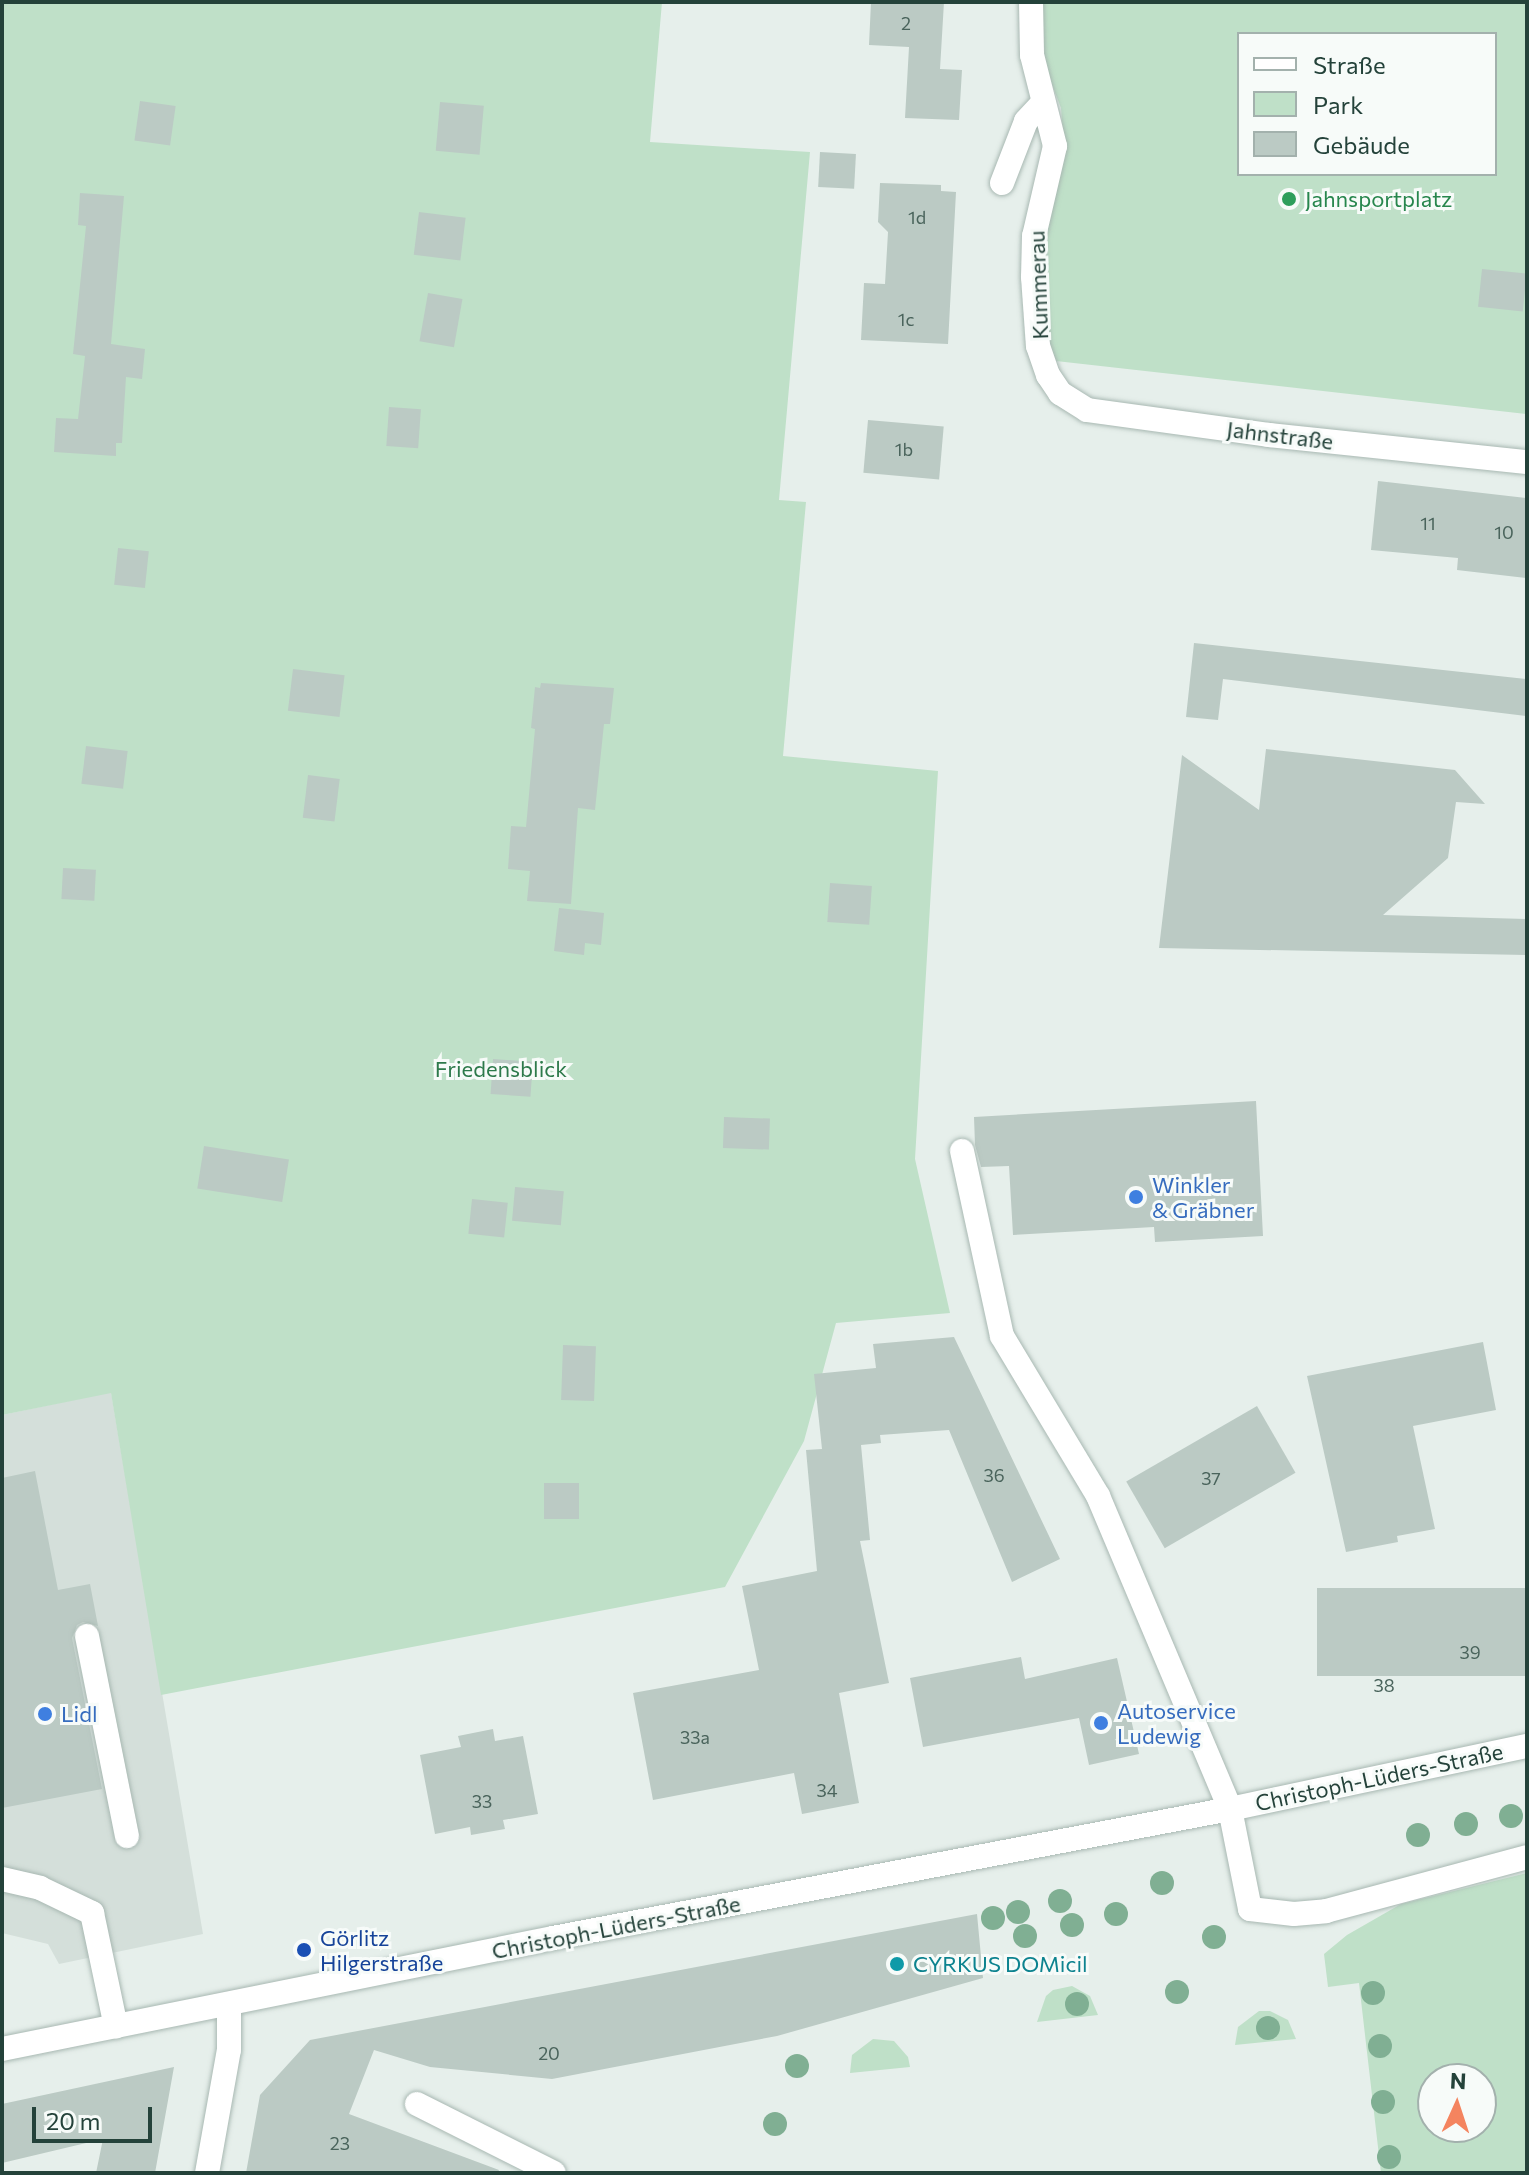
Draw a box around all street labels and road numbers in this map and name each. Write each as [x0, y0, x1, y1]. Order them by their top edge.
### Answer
street label: Kummerau [1023, 230, 1053, 340]
street label: Jahnstraße [1225, 415, 1335, 455]
street label: Christoph-Lüders-Straße [1253, 1738, 1505, 1816]
street label: Christoph-Lüders-Straße [489, 1890, 743, 1964]

